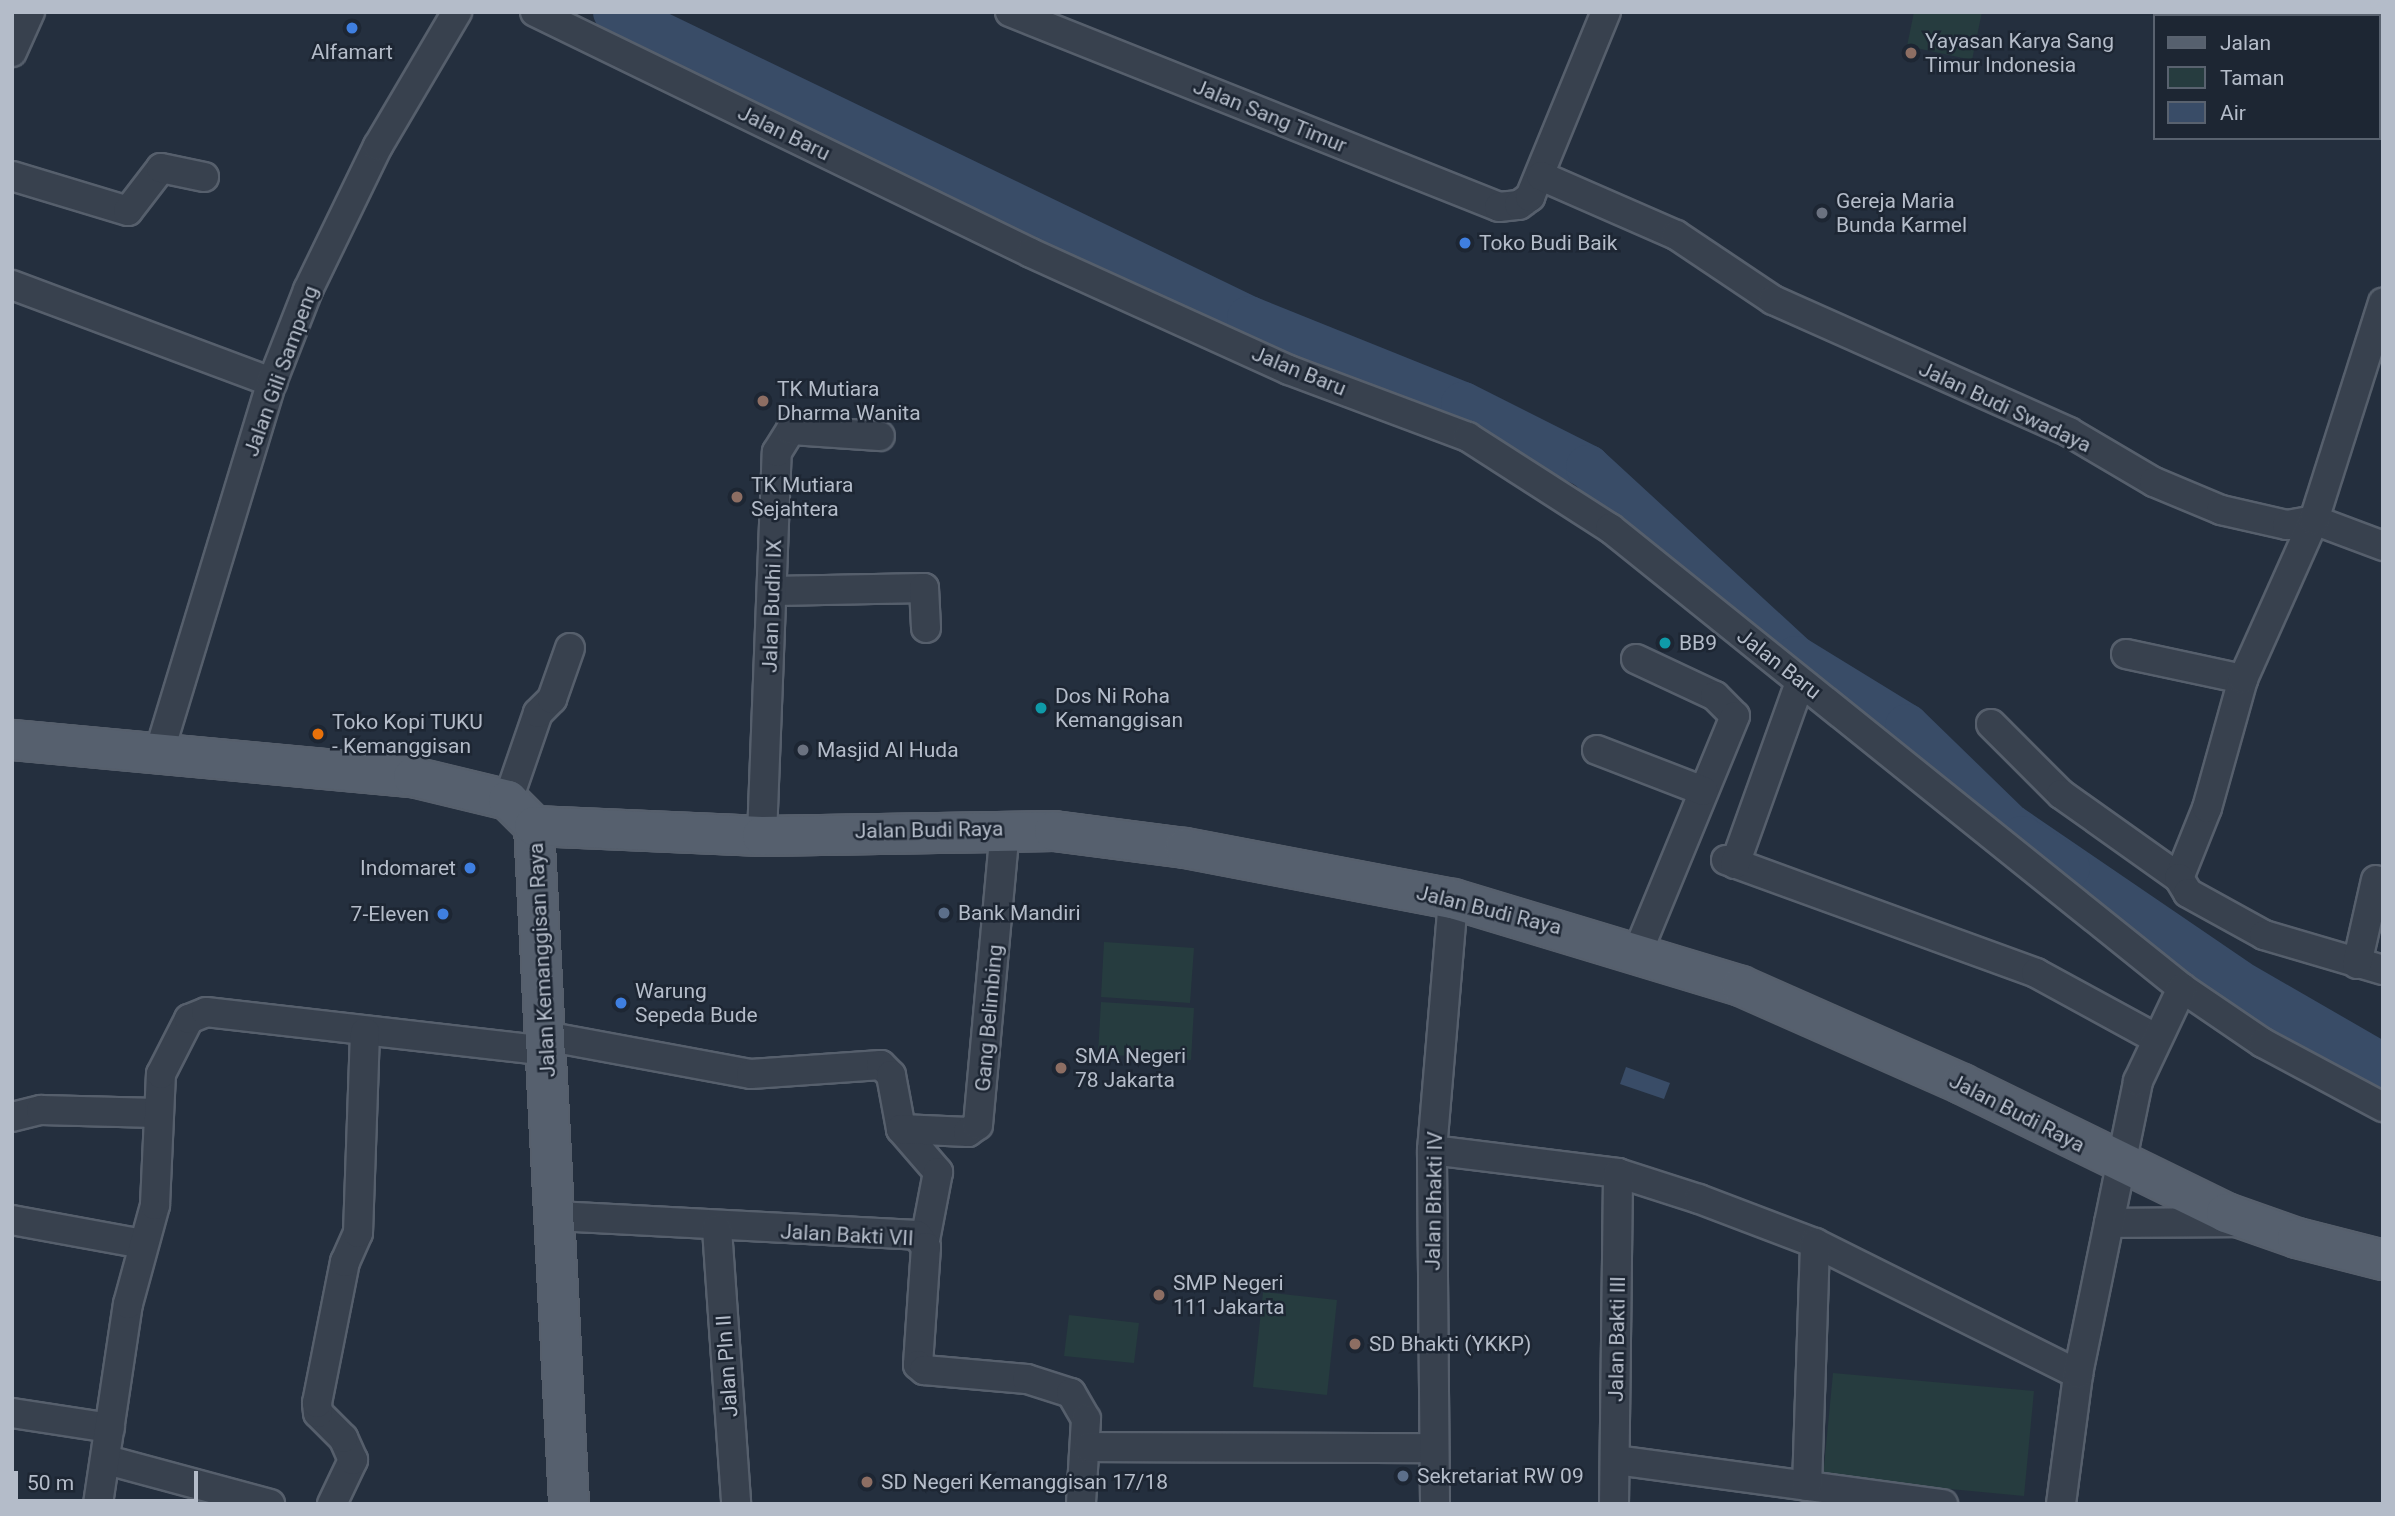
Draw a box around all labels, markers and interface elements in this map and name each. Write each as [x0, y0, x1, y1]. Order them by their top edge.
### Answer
legend [2154, 14, 2381, 140]
marker: Alfamart [344, 20, 360, 36]
place label: Yayasan Karya Sang Timur Indonesia [1925, 28, 2114, 78]
text: Jalan [2220, 31, 2271, 55]
place label: Alfamart [311, 39, 393, 65]
marker: Yayasan Karya Sang Timur Indonesia [1903, 45, 1919, 61]
text: Taman [2220, 66, 2284, 90]
street label: Jalan Sang Timur [1189, 74, 1351, 158]
street label: Jalan Baru [734, 100, 834, 166]
text: Air [2220, 101, 2246, 125]
place label: Gereja Maria Bunda Karmel [1836, 188, 1967, 238]
marker: Gereja Maria Bunda Karmel [1814, 205, 1830, 221]
place label: Toko Budi Baik [1479, 230, 1617, 256]
marker: Toko Budi Baik [1457, 235, 1473, 251]
street label: Jalan Gili Sampeng [238, 282, 324, 460]
street label: Jalan Baru [1248, 341, 1350, 401]
street label: Jalan Budi Swadaya [1915, 356, 2095, 458]
place label: TK Mutiara Dharma Wanita [777, 376, 921, 426]
marker: TK Mutiara Dharma Wanita [755, 393, 771, 409]
place label: TK Mutiara Sejahtera [751, 472, 853, 522]
marker: TK Mutiara Sejahtera [729, 489, 745, 505]
street label: Jalan Budhi IX [757, 539, 787, 673]
street label: Jalan Baru [1732, 623, 1826, 705]
place label: BB9 [1679, 630, 1717, 656]
marker: BB9 [1657, 635, 1673, 651]
place label: Dos Ni Roha Kemanggisan [1055, 683, 1183, 733]
marker: Dos Ni Roha Kemanggisan [1033, 700, 1049, 716]
place label: Toko Kopi TUKU - Kemanggisan [332, 709, 483, 759]
marker: Toko Kopi TUKU - Kemanggisan [310, 726, 326, 742]
place label: Masjid Al Huda [817, 737, 959, 763]
marker: Masjid Al Huda [795, 742, 811, 758]
street label: Jalan Budi Raya [855, 816, 1003, 844]
street label: Jalan Kemanggisan Raya [523, 842, 561, 1078]
place label: Indomaret [360, 855, 456, 881]
marker: Indomaret [462, 860, 478, 876]
street label: Jalan Budi Raya [1414, 880, 1564, 940]
place label: Bank Mandiri [958, 900, 1080, 926]
place label: 7-Eleven [351, 901, 429, 927]
marker: Bank Mandiri [936, 905, 952, 921]
marker: 7-Eleven [435, 906, 451, 922]
street label: Gang Belimbing [970, 943, 1008, 1093]
place label: Warung Sepeda Bude [635, 978, 758, 1028]
marker: Warung Sepeda Bude [613, 995, 629, 1011]
place label: SMA Negeri 78 Jakarta [1075, 1043, 1186, 1093]
marker: SMA Negeri 78 Jakarta [1053, 1060, 1069, 1076]
street label: Jalan Budi Raya [1945, 1068, 2089, 1158]
street label: Jalan Bhakti IV [1420, 1131, 1448, 1271]
street label: Jalan Bakti VII [780, 1219, 914, 1251]
place label: SMP Negeri 111 Jakarta [1173, 1270, 1285, 1320]
street label: Jalan Bakti III [1603, 1276, 1631, 1402]
marker: SMP Negeri 111 Jakarta [1151, 1287, 1167, 1303]
street label: Jalan Pln II [711, 1314, 743, 1418]
place label: SD Bhakti (YKKP) [1369, 1331, 1531, 1357]
marker: SD Bhakti (YKKP) [1347, 1336, 1363, 1352]
scale bar [18, 1456, 201, 1500]
place label: Sekretariat RW 09 [1417, 1463, 1584, 1489]
marker: Sekretariat RW 09 [1395, 1468, 1411, 1484]
place label: SD Negeri Kemanggisan 17/18 [881, 1469, 1168, 1495]
text: 50 m [27, 1471, 74, 1495]
marker: SD Negeri Kemanggisan 17/18 [859, 1474, 875, 1490]

